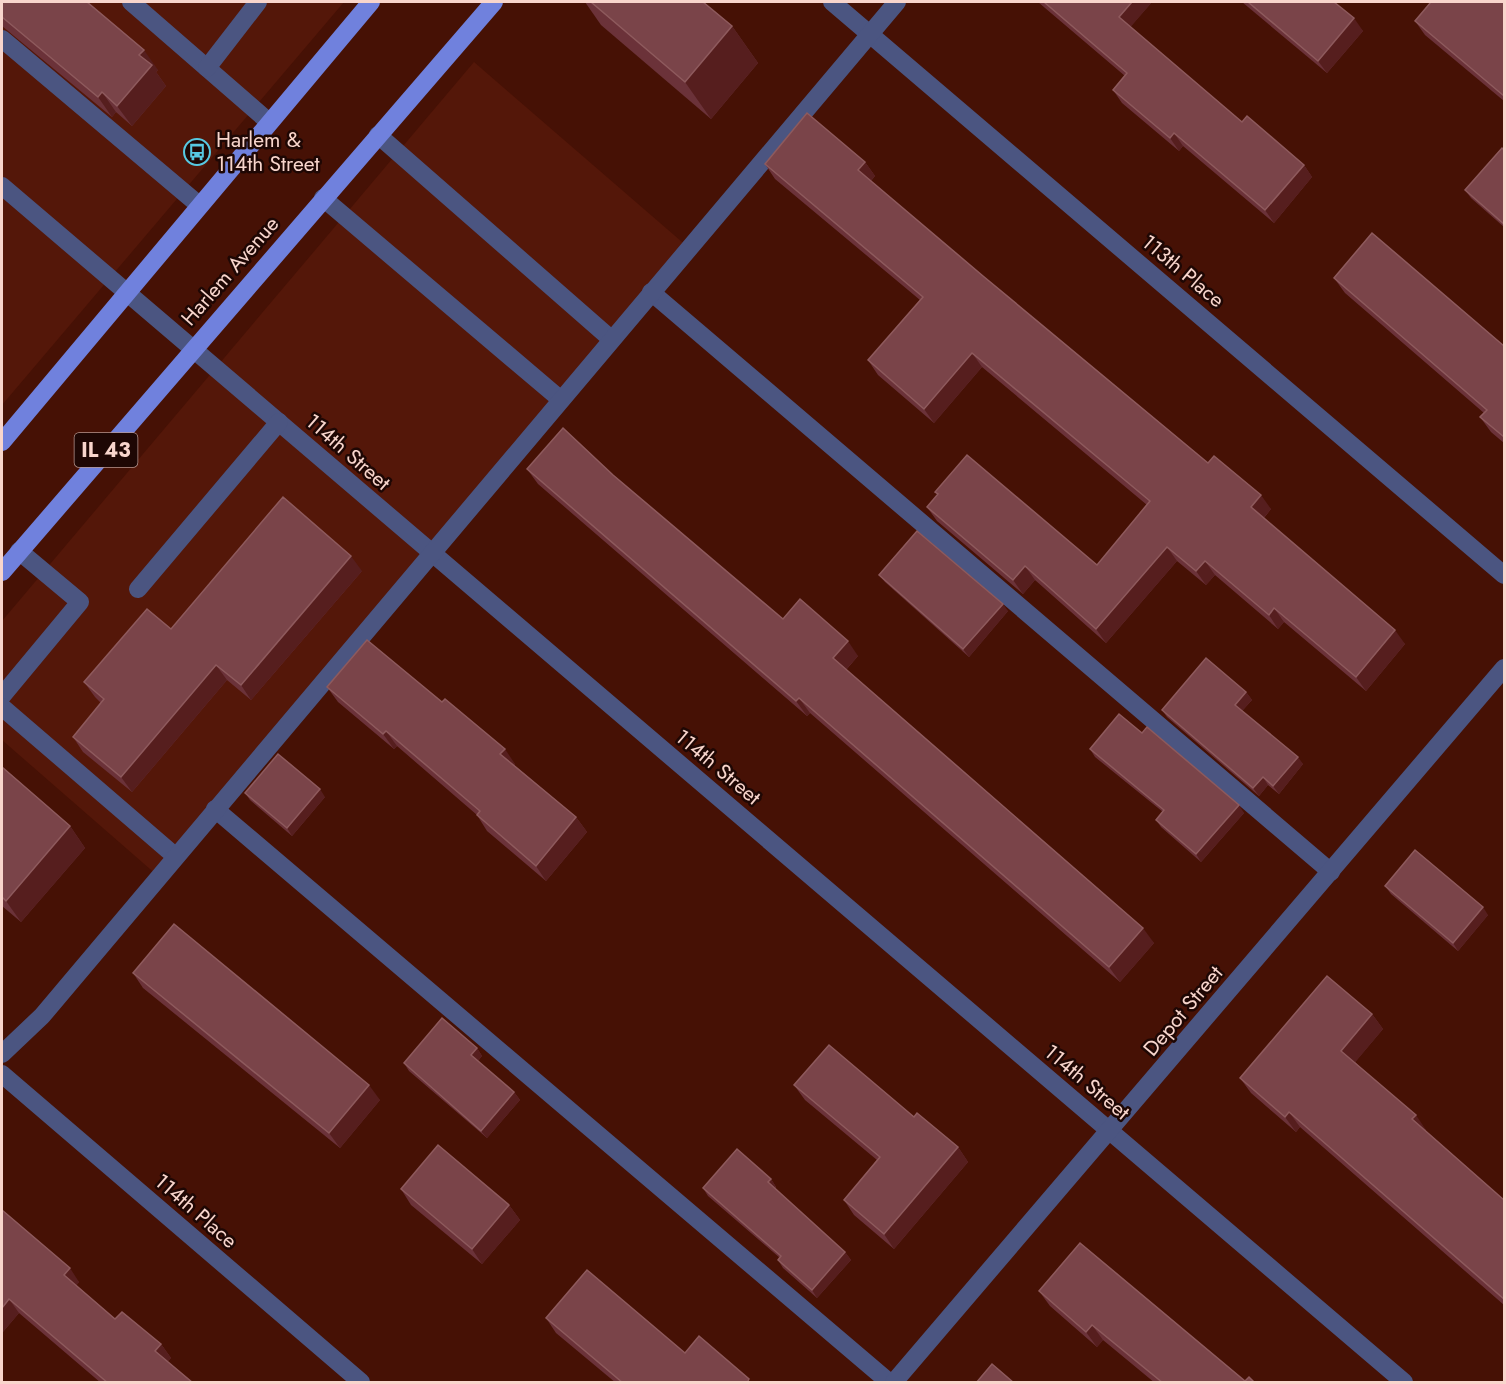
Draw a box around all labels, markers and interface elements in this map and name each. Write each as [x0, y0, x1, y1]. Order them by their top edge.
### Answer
place label: Harlem & 114th Street [216, 125, 320, 179]
bus stop icon: Harlem & 114th Street [182, 137, 212, 167]
street label: Harlem Avenue [174, 210, 286, 332]
street label: 113th Place [1135, 227, 1231, 315]
street label: 114th Street [299, 407, 397, 497]
road number: IL 43 [74, 433, 138, 467]
street label: 114th Street [669, 722, 767, 812]
street label: Depot Street [1136, 959, 1230, 1063]
street label: 114th Street [1038, 1037, 1136, 1127]
street label: 114th Place [148, 1167, 244, 1256]

